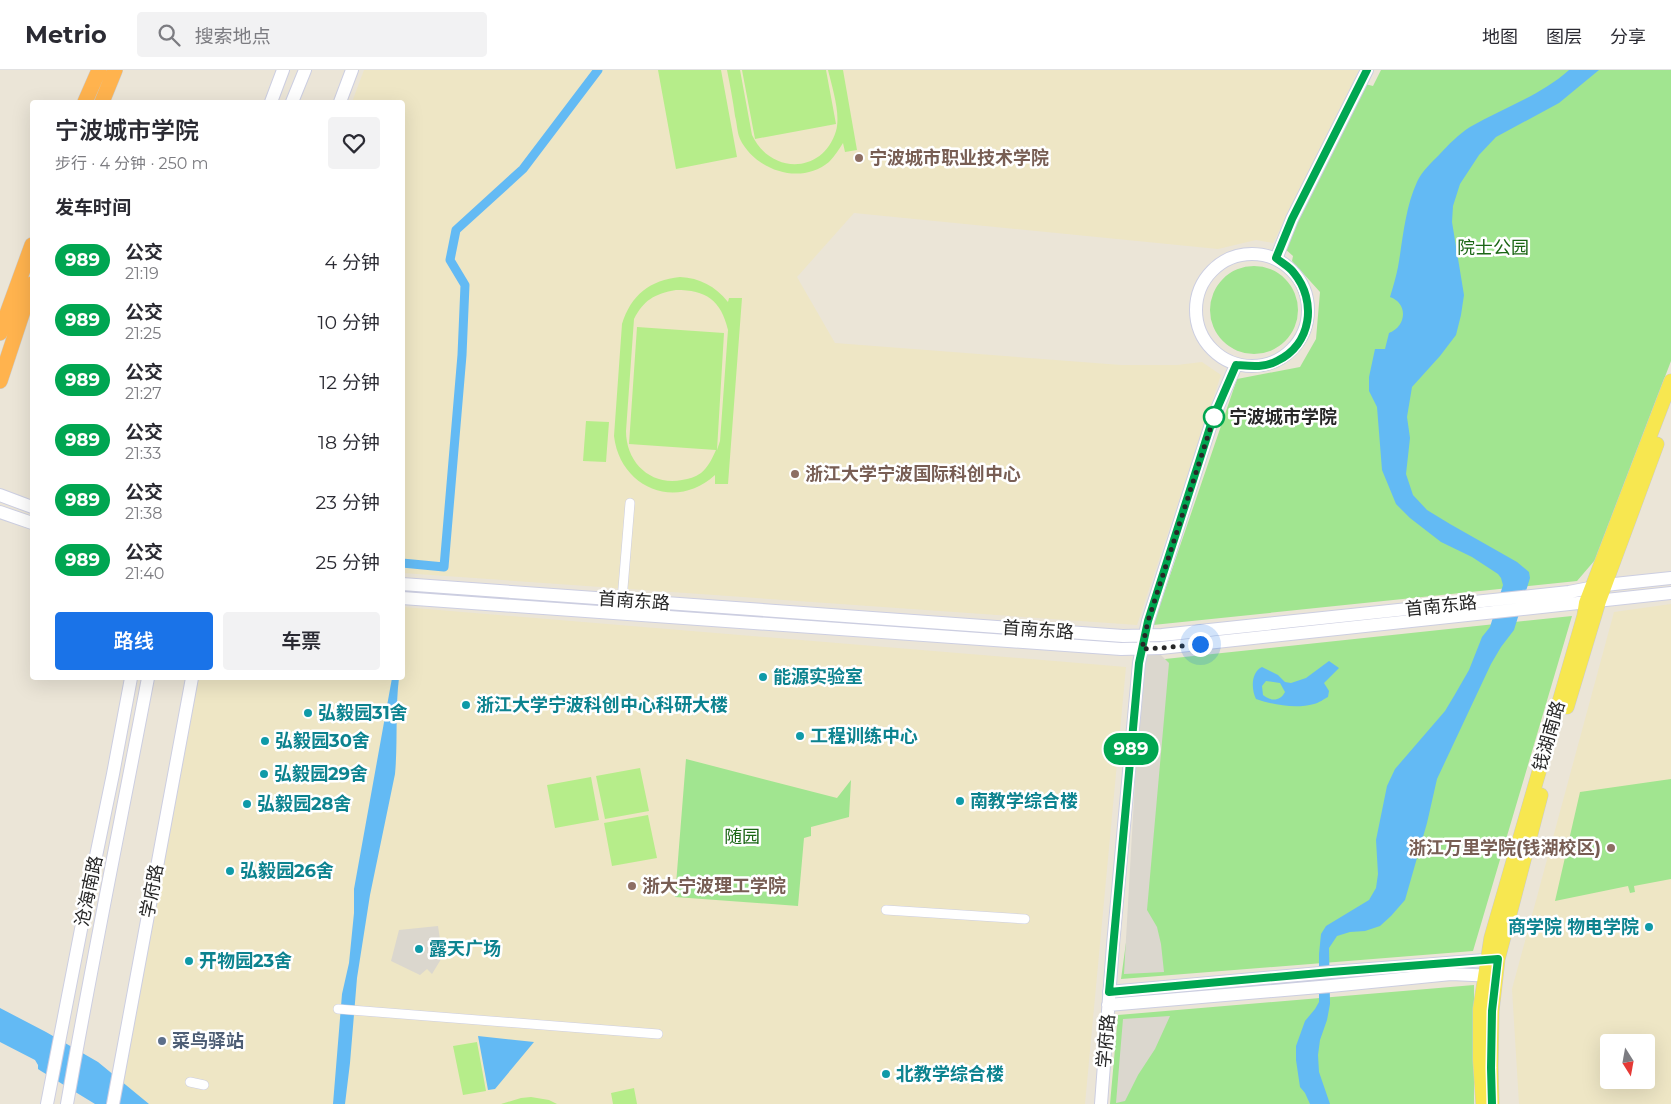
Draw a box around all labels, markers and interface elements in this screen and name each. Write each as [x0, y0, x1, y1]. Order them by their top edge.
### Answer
search box [137, 12, 487, 57]
text: Metrio [25, 20, 107, 49]
icon: search [155, 21, 183, 49]
text: 搜索地点 [195, 25, 271, 48]
text: 地图 [1482, 26, 1518, 48]
text: 图层 [1546, 26, 1582, 48]
text: 分享 [1610, 26, 1646, 48]
text: 宁波城市学院 [55, 116, 199, 145]
button: heart [328, 117, 380, 169]
place label: 宁波城市职业技术学院 [869, 147, 1049, 169]
marker: 宁波城市职业技术学院 [853, 152, 865, 164]
text: 步行 · 4 分钟 · 250 m [55, 154, 209, 173]
text: 发车时间 [55, 196, 131, 219]
park label: 院士公园 [1457, 237, 1529, 259]
text: 公交 [125, 241, 163, 264]
text: 989 [65, 249, 100, 271]
text: 4 分钟 [324, 251, 380, 274]
text: 21:19 [125, 264, 159, 283]
text: 公交 [125, 301, 163, 324]
text: 989 [65, 309, 100, 331]
text: 10 分钟 [318, 311, 380, 334]
text: 21:25 [125, 324, 161, 343]
text: 公交 [125, 361, 163, 384]
text: 989 [65, 369, 100, 391]
text: 12 分钟 [319, 371, 380, 394]
text: 21:27 [125, 384, 162, 403]
marker: 宁波城市学院 [1203, 406, 1225, 428]
place label: 宁波城市学院 [1229, 406, 1337, 428]
text: 公交 [125, 421, 163, 444]
text: 989 [65, 429, 100, 451]
text: 18 分钟 [318, 431, 380, 454]
text: 21:33 [125, 444, 161, 463]
place label: 浙江大学宁波国际科创中心 [805, 463, 1021, 485]
marker: 浙江大学宁波国际科创中心 [789, 468, 801, 480]
text: 公交 [125, 481, 163, 504]
text: 989 [65, 489, 100, 511]
text: 23 分钟 [316, 491, 380, 514]
text: 21:38 [125, 504, 163, 523]
text: 公交 [125, 541, 163, 564]
text: 989 [65, 549, 100, 571]
text: 25 分钟 [315, 551, 380, 574]
text: 21:40 [125, 564, 164, 583]
street label: 首南东路 [597, 588, 671, 614]
street label: 首南东路 [1404, 591, 1478, 621]
button: 路线 [55, 612, 213, 670]
button: 车票 [223, 612, 380, 670]
street label: 首南东路 [1001, 617, 1075, 643]
your location [1188, 632, 1213, 657]
place label: 能源实验室 [773, 666, 863, 688]
marker: 能源实验室 [757, 671, 769, 683]
place label: 浙江大学宁波科创中心科研大楼 [476, 694, 728, 716]
street label: 钱湖南路 [1529, 698, 1569, 774]
marker: 浙江大学宁波科创中心科研大楼 [460, 699, 472, 711]
place label: 弘毅园31舍 [318, 702, 408, 724]
marker: 弘毅园31舍 [302, 707, 314, 719]
place label: 工程训练中心 [810, 725, 918, 747]
place label: 弘毅园30舍 [275, 730, 370, 752]
marker: 工程训练中心 [794, 730, 806, 742]
line badge: 989 [1102, 733, 1160, 765]
marker: 弘毅园30舍 [259, 735, 271, 747]
text: 989 [1114, 738, 1148, 760]
place label: 弘毅园29舍 [274, 763, 368, 785]
marker: 弘毅园29舍 [258, 768, 270, 780]
place label: 南教学综合楼 [970, 790, 1078, 812]
place label: 弘毅园28舍 [257, 793, 352, 815]
marker: 南教学综合楼 [954, 795, 966, 807]
marker: 弘毅园28舍 [241, 798, 253, 810]
park label: 随园 [724, 826, 760, 848]
place label: 浙江万里学院(钱湖校区) [1408, 837, 1601, 859]
marker: 浙江万里学院(钱湖校区) [1605, 842, 1617, 854]
street label: 沧海南路 [71, 853, 107, 929]
place label: 弘毅园26舍 [240, 860, 334, 882]
street label: 学府路 [136, 862, 168, 920]
marker: 弘毅园26舍 [224, 865, 236, 877]
place label: 浙大宁波理工学院 [642, 875, 786, 897]
marker: 浙大宁波理工学院 [626, 880, 638, 892]
place label: 商学院 物电学院 [1508, 916, 1639, 938]
marker: 商学院 物电学院 [1643, 921, 1655, 933]
place label: 露天广场 [429, 938, 501, 960]
marker: 露天广场 [413, 943, 425, 955]
place label: 开物园23舍 [199, 950, 292, 972]
marker: 开物园23舍 [183, 955, 195, 967]
street label: 学府路 [1093, 1013, 1119, 1069]
place label: 菜鸟驿站 [172, 1030, 244, 1052]
north arrow [1600, 1034, 1655, 1089]
map controls [1600, 1034, 1655, 1089]
marker: 菜鸟驿站 [156, 1035, 168, 1047]
place label: 北教学综合楼 [896, 1063, 1004, 1085]
marker: 北教学综合楼 [880, 1068, 892, 1080]

